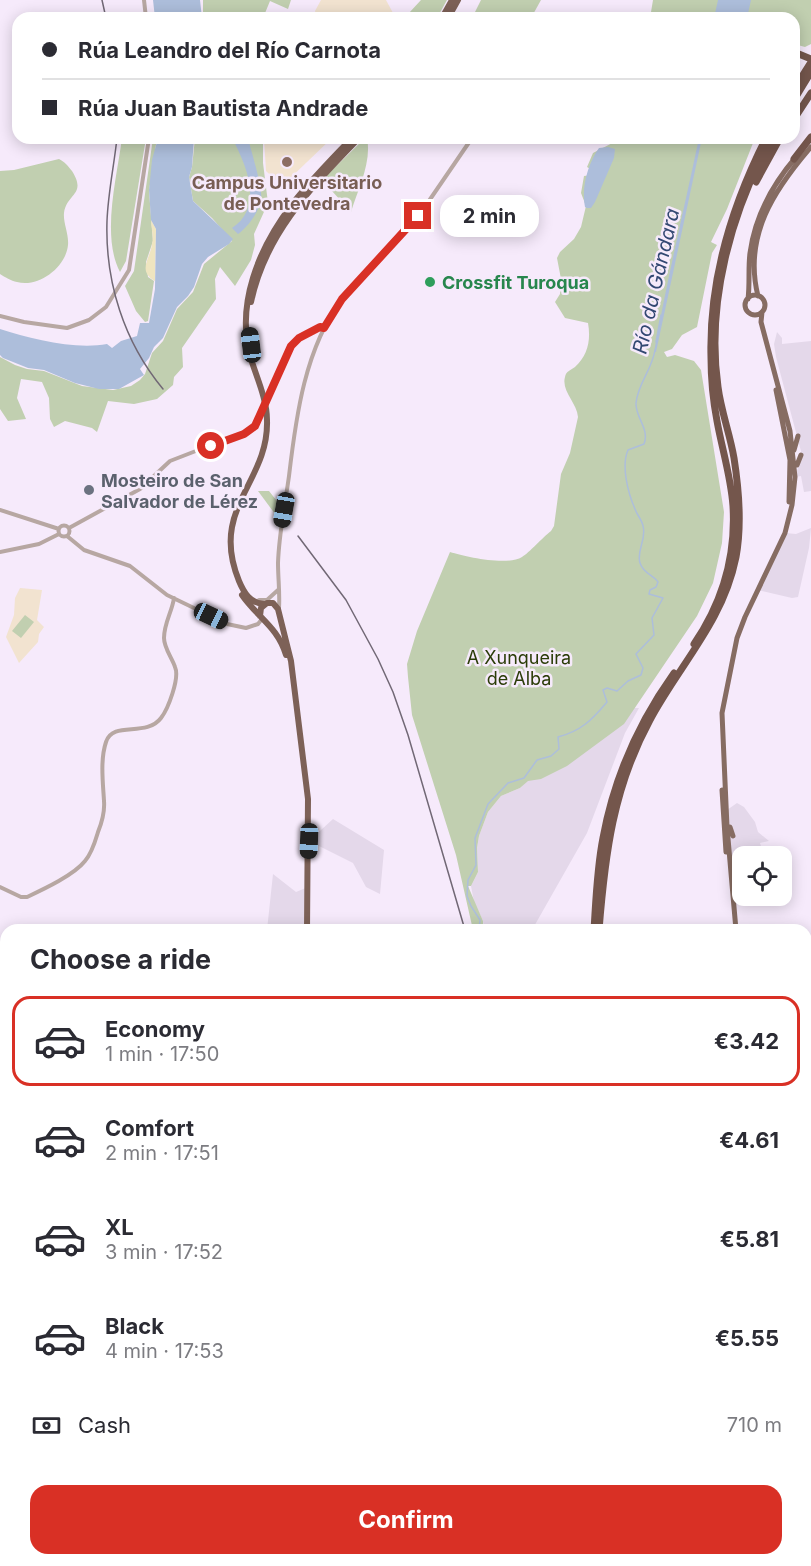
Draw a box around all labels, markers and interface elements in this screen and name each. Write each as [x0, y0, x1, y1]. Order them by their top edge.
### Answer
text: Rúa Leandro del Río Carnota [78, 37, 381, 63]
text: Rúa Juan Bautista Andrade [78, 95, 368, 121]
marker: Campus Universitario de Pontevedra [280, 155, 294, 169]
place label: Campus Universitario de Pontevedra [192, 172, 382, 214]
callout: 2 min [439, 195, 538, 237]
route end [404, 202, 431, 229]
text: 2 min [463, 204, 516, 228]
water label: Río da Gándara [628, 206, 684, 356]
place label: Crossfit Turoqua [442, 272, 589, 293]
marker: Crossfit Turoqua [423, 275, 437, 289]
car [240, 326, 262, 364]
route start [197, 432, 224, 459]
place label: Mosteiro de San Salvador de Lérez [101, 470, 258, 512]
marker: Mosteiro de San Salvador de Lérez [82, 483, 96, 497]
car [272, 491, 296, 529]
car [191, 600, 231, 632]
park label: A Xunqueira de Alba [467, 647, 571, 689]
car [299, 823, 319, 859]
map controls [732, 846, 792, 906]
button: locate [732, 846, 792, 906]
text: Choose a ride [30, 943, 211, 976]
icon: car [33, 1014, 87, 1068]
text: Economy [105, 1016, 205, 1042]
text: €3.42 [714, 1028, 779, 1054]
text: 1 min · 17:50 [105, 1042, 219, 1066]
icon: car [33, 1113, 87, 1167]
text: Comfort [105, 1115, 194, 1141]
text: €4.61 [719, 1127, 779, 1153]
text: 2 min · 17:51 [105, 1141, 219, 1165]
icon: car [33, 1212, 87, 1266]
text: XL [105, 1214, 134, 1240]
text: €5.81 [720, 1226, 779, 1252]
text: 3 min · 17:52 [105, 1240, 223, 1264]
icon: car [33, 1311, 87, 1365]
text: Black [105, 1313, 164, 1339]
text: €5.55 [715, 1325, 779, 1351]
text: 4 min · 17:53 [105, 1339, 224, 1363]
icon: cash [30, 1409, 63, 1442]
text: Cash [78, 1412, 131, 1438]
text: 710 m [727, 1413, 782, 1437]
button: Confirm [30, 1485, 782, 1554]

